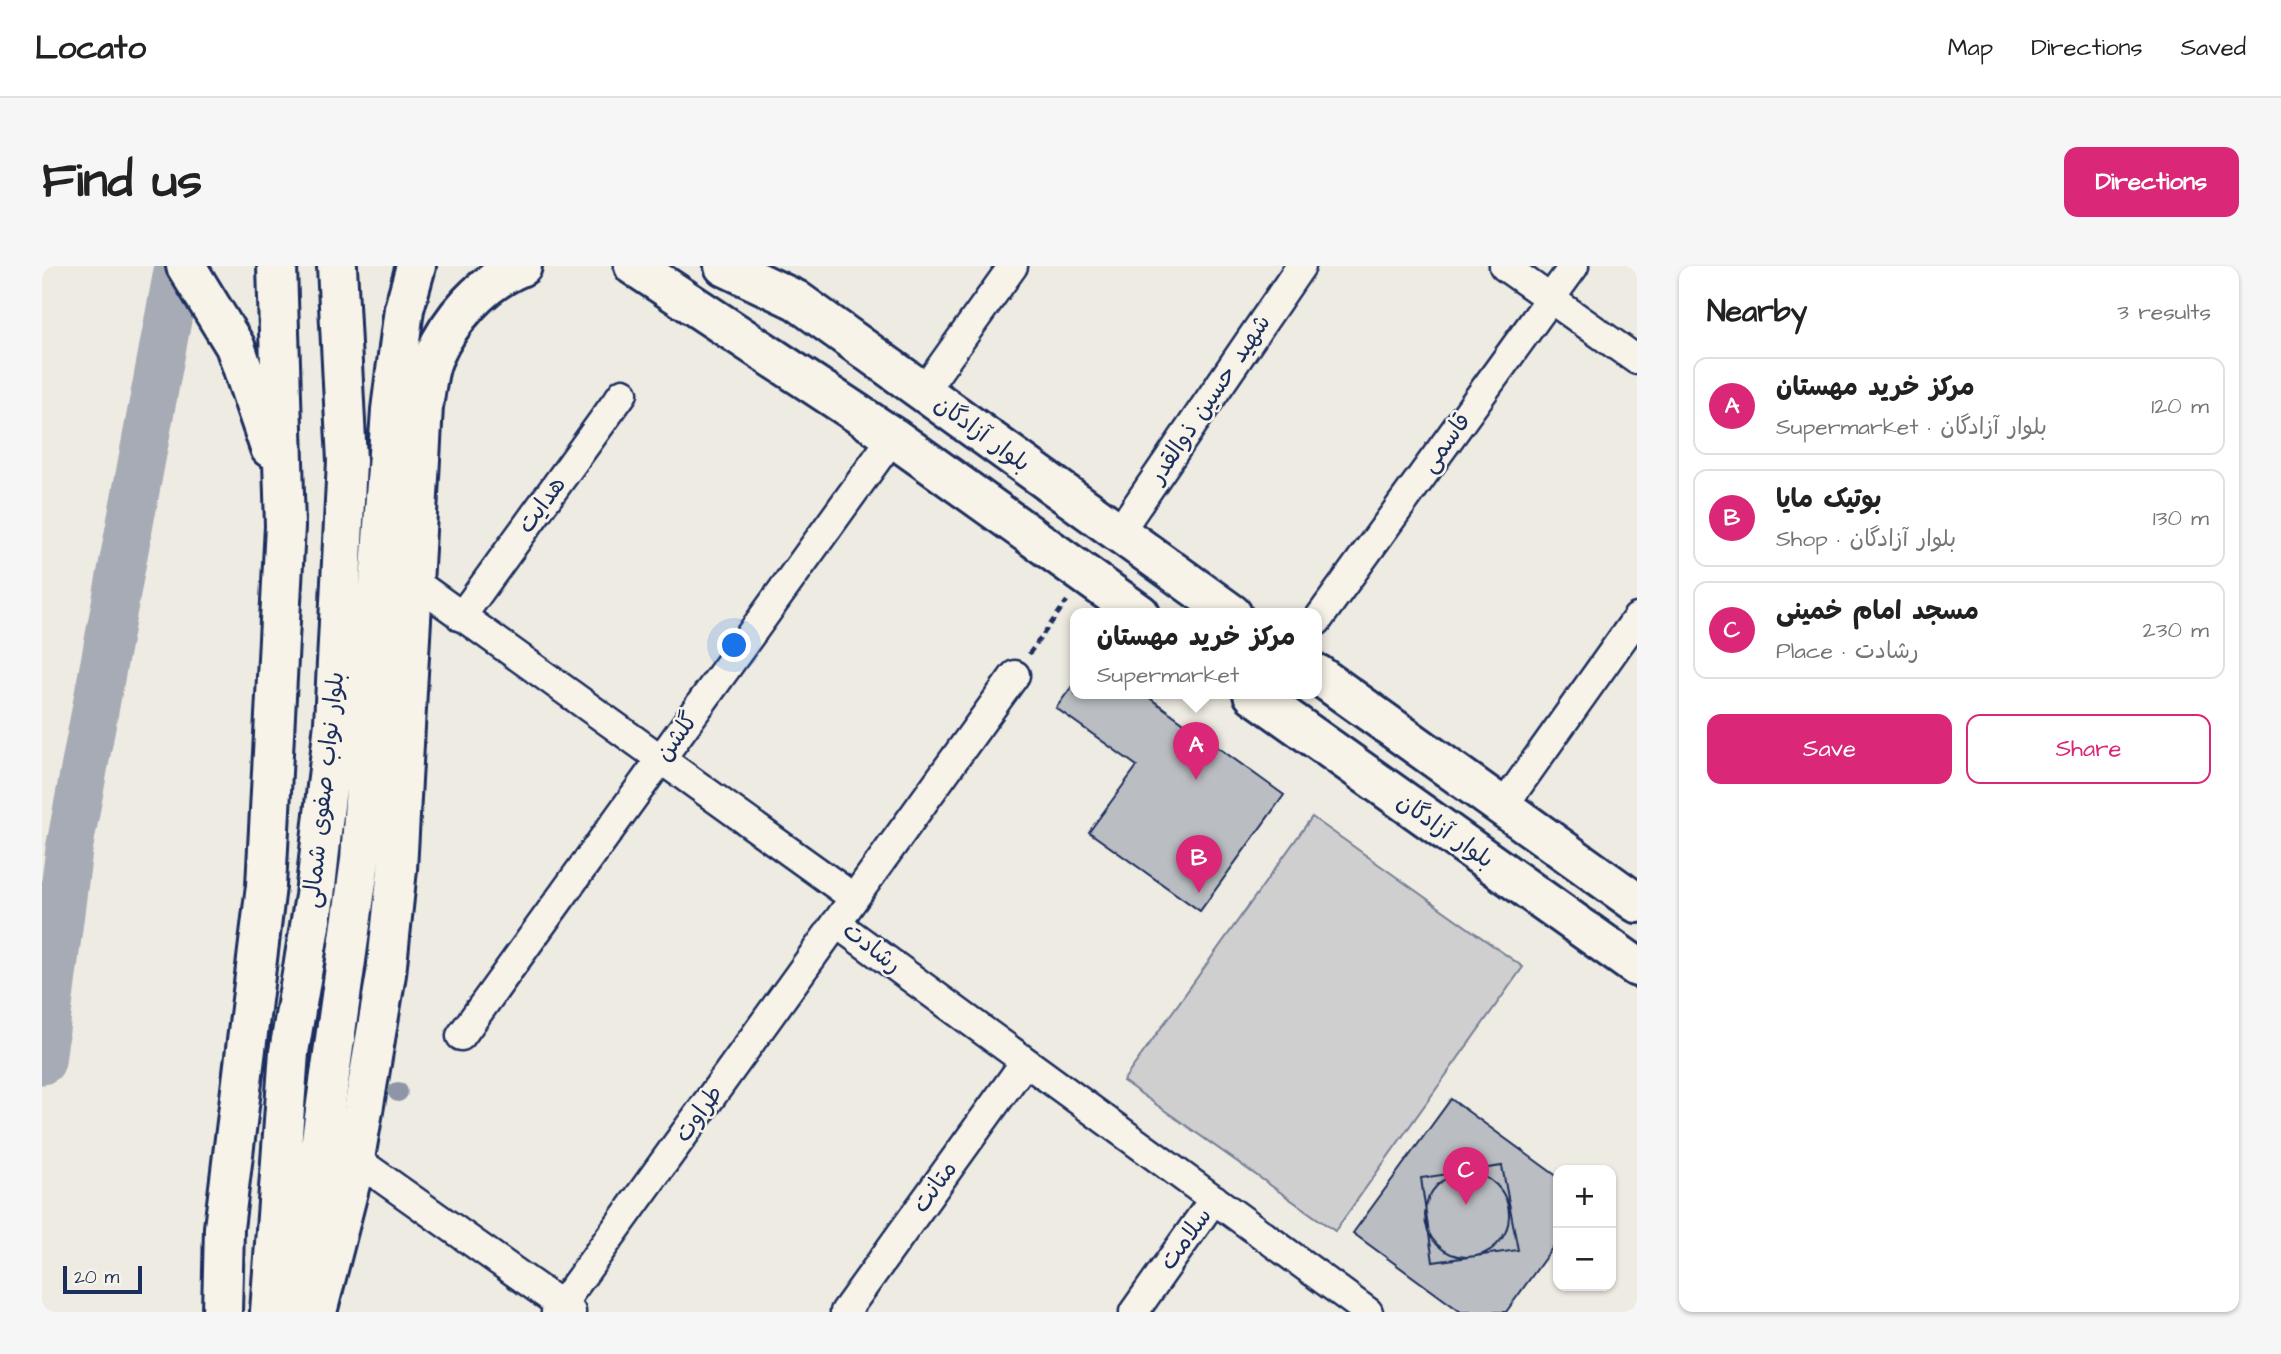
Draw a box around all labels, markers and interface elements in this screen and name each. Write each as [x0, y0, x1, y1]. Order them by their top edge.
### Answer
text: Locato [35, 25, 146, 71]
text: Map [1948, 31, 1993, 65]
text: Directions [2031, 31, 2143, 65]
text: Saved [2181, 31, 2246, 65]
button: Directions [2064, 147, 2239, 217]
text: Find us [42, 148, 202, 216]
text: Nearby [1707, 291, 1807, 333]
text: 3 results [2117, 296, 2211, 328]
street label: شهید حسین ذوالقدر [1140, 308, 1279, 492]
text: مرکز خرید مهستان [1776, 369, 1974, 405]
street label: بلوار آزادگان [927, 388, 1037, 480]
text: A [1725, 390, 1739, 422]
text: 120 m [2151, 390, 2209, 422]
street label: قاسمی [1413, 406, 1479, 480]
text: Supermarket · بلوار آزادگان [1776, 411, 2047, 443]
street label: هدایت [510, 469, 574, 541]
text: بوتیک مایا [1776, 481, 1882, 517]
text: B [1724, 502, 1740, 534]
text: 130 m [2153, 502, 2209, 534]
text: Shop · بلوار آزادگان [1776, 523, 1956, 555]
text: مسجد امام خمینی [1776, 593, 1979, 629]
popup [1070, 608, 1322, 699]
text: C [1724, 614, 1740, 646]
text: 230 m [2143, 614, 2209, 646]
text: مرکز خرید مهستان [1097, 619, 1295, 655]
your location [717, 628, 751, 662]
text: Place · رشادت [1776, 635, 1919, 667]
text: Supermarket [1097, 659, 1239, 691]
street label: بلوار نواب صفوی شمالی [295, 670, 353, 910]
street label: گلشن [647, 705, 707, 769]
button: Save [1707, 714, 1952, 784]
button: Share [1966, 714, 2211, 784]
pin: A [1173, 722, 1219, 780]
street label: بلوار آزادگان [1390, 785, 1500, 877]
pin: B [1176, 835, 1222, 893]
street label: رشادت [835, 914, 909, 982]
street label: طراوت [667, 1078, 731, 1150]
pin: C [1443, 1147, 1489, 1205]
street label: متانت [904, 1154, 966, 1220]
map controls [1553, 1165, 1616, 1291]
button: + [1553, 1165, 1616, 1228]
street label: سلامت [1152, 1201, 1220, 1277]
button: − [1553, 1228, 1616, 1291]
scale bar [63, 1263, 142, 1295]
text: 20 m [74, 1264, 119, 1291]

